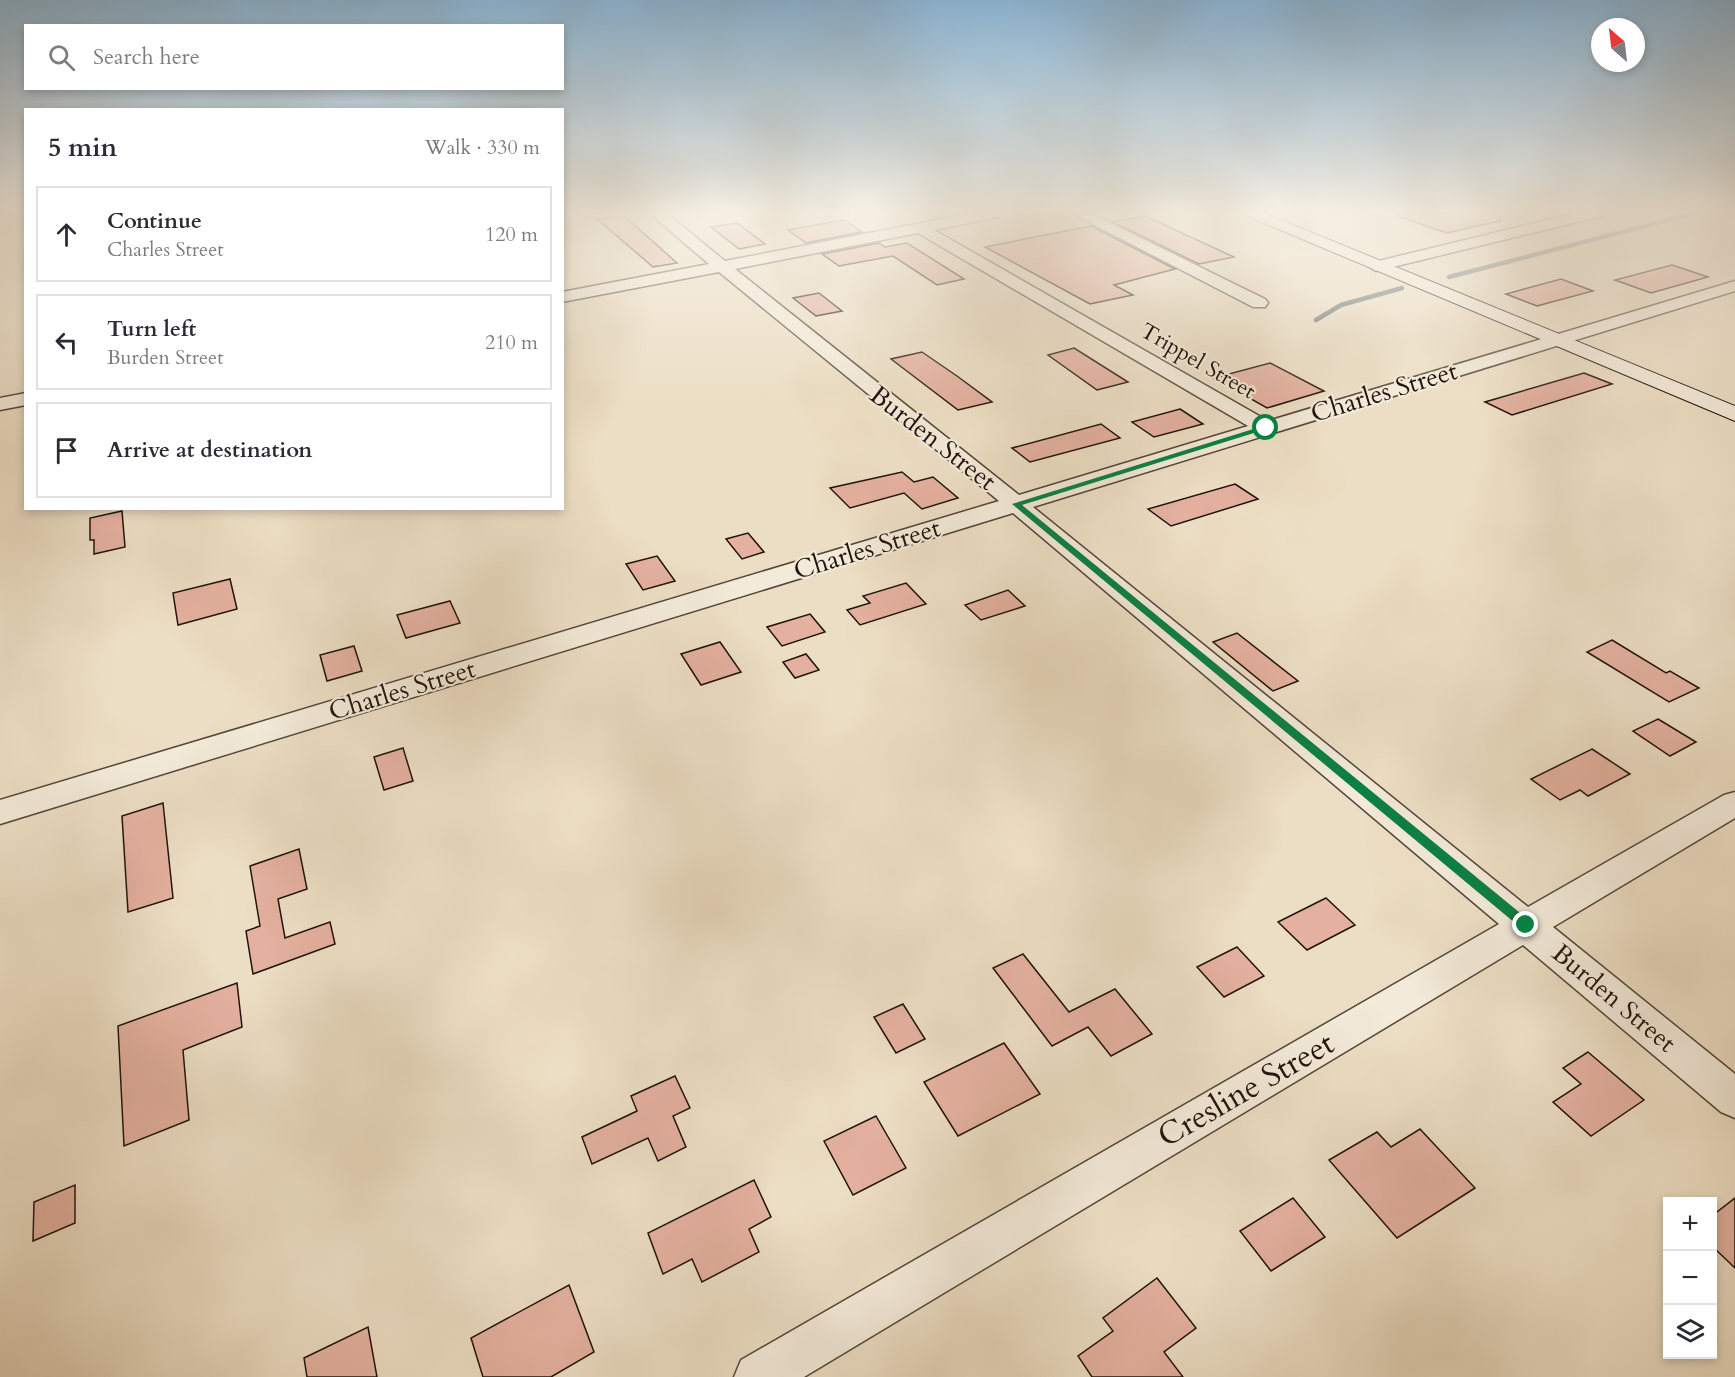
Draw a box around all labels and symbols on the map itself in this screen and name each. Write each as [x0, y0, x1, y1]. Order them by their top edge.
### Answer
north arrow [1591, 18, 1645, 72]
street label: Trippel Street [1135, 316, 1261, 406]
street label: Charles Street [1306, 353, 1462, 431]
street label: Burden Street [863, 378, 1003, 498]
route start [1252, 414, 1278, 440]
street label: Charles Street [789, 510, 945, 588]
street label: Charles Street [324, 651, 480, 729]
route end [1512, 911, 1538, 937]
street label: Burden Street [1545, 936, 1683, 1060]
street label: Cresline Street [1150, 1022, 1342, 1158]

